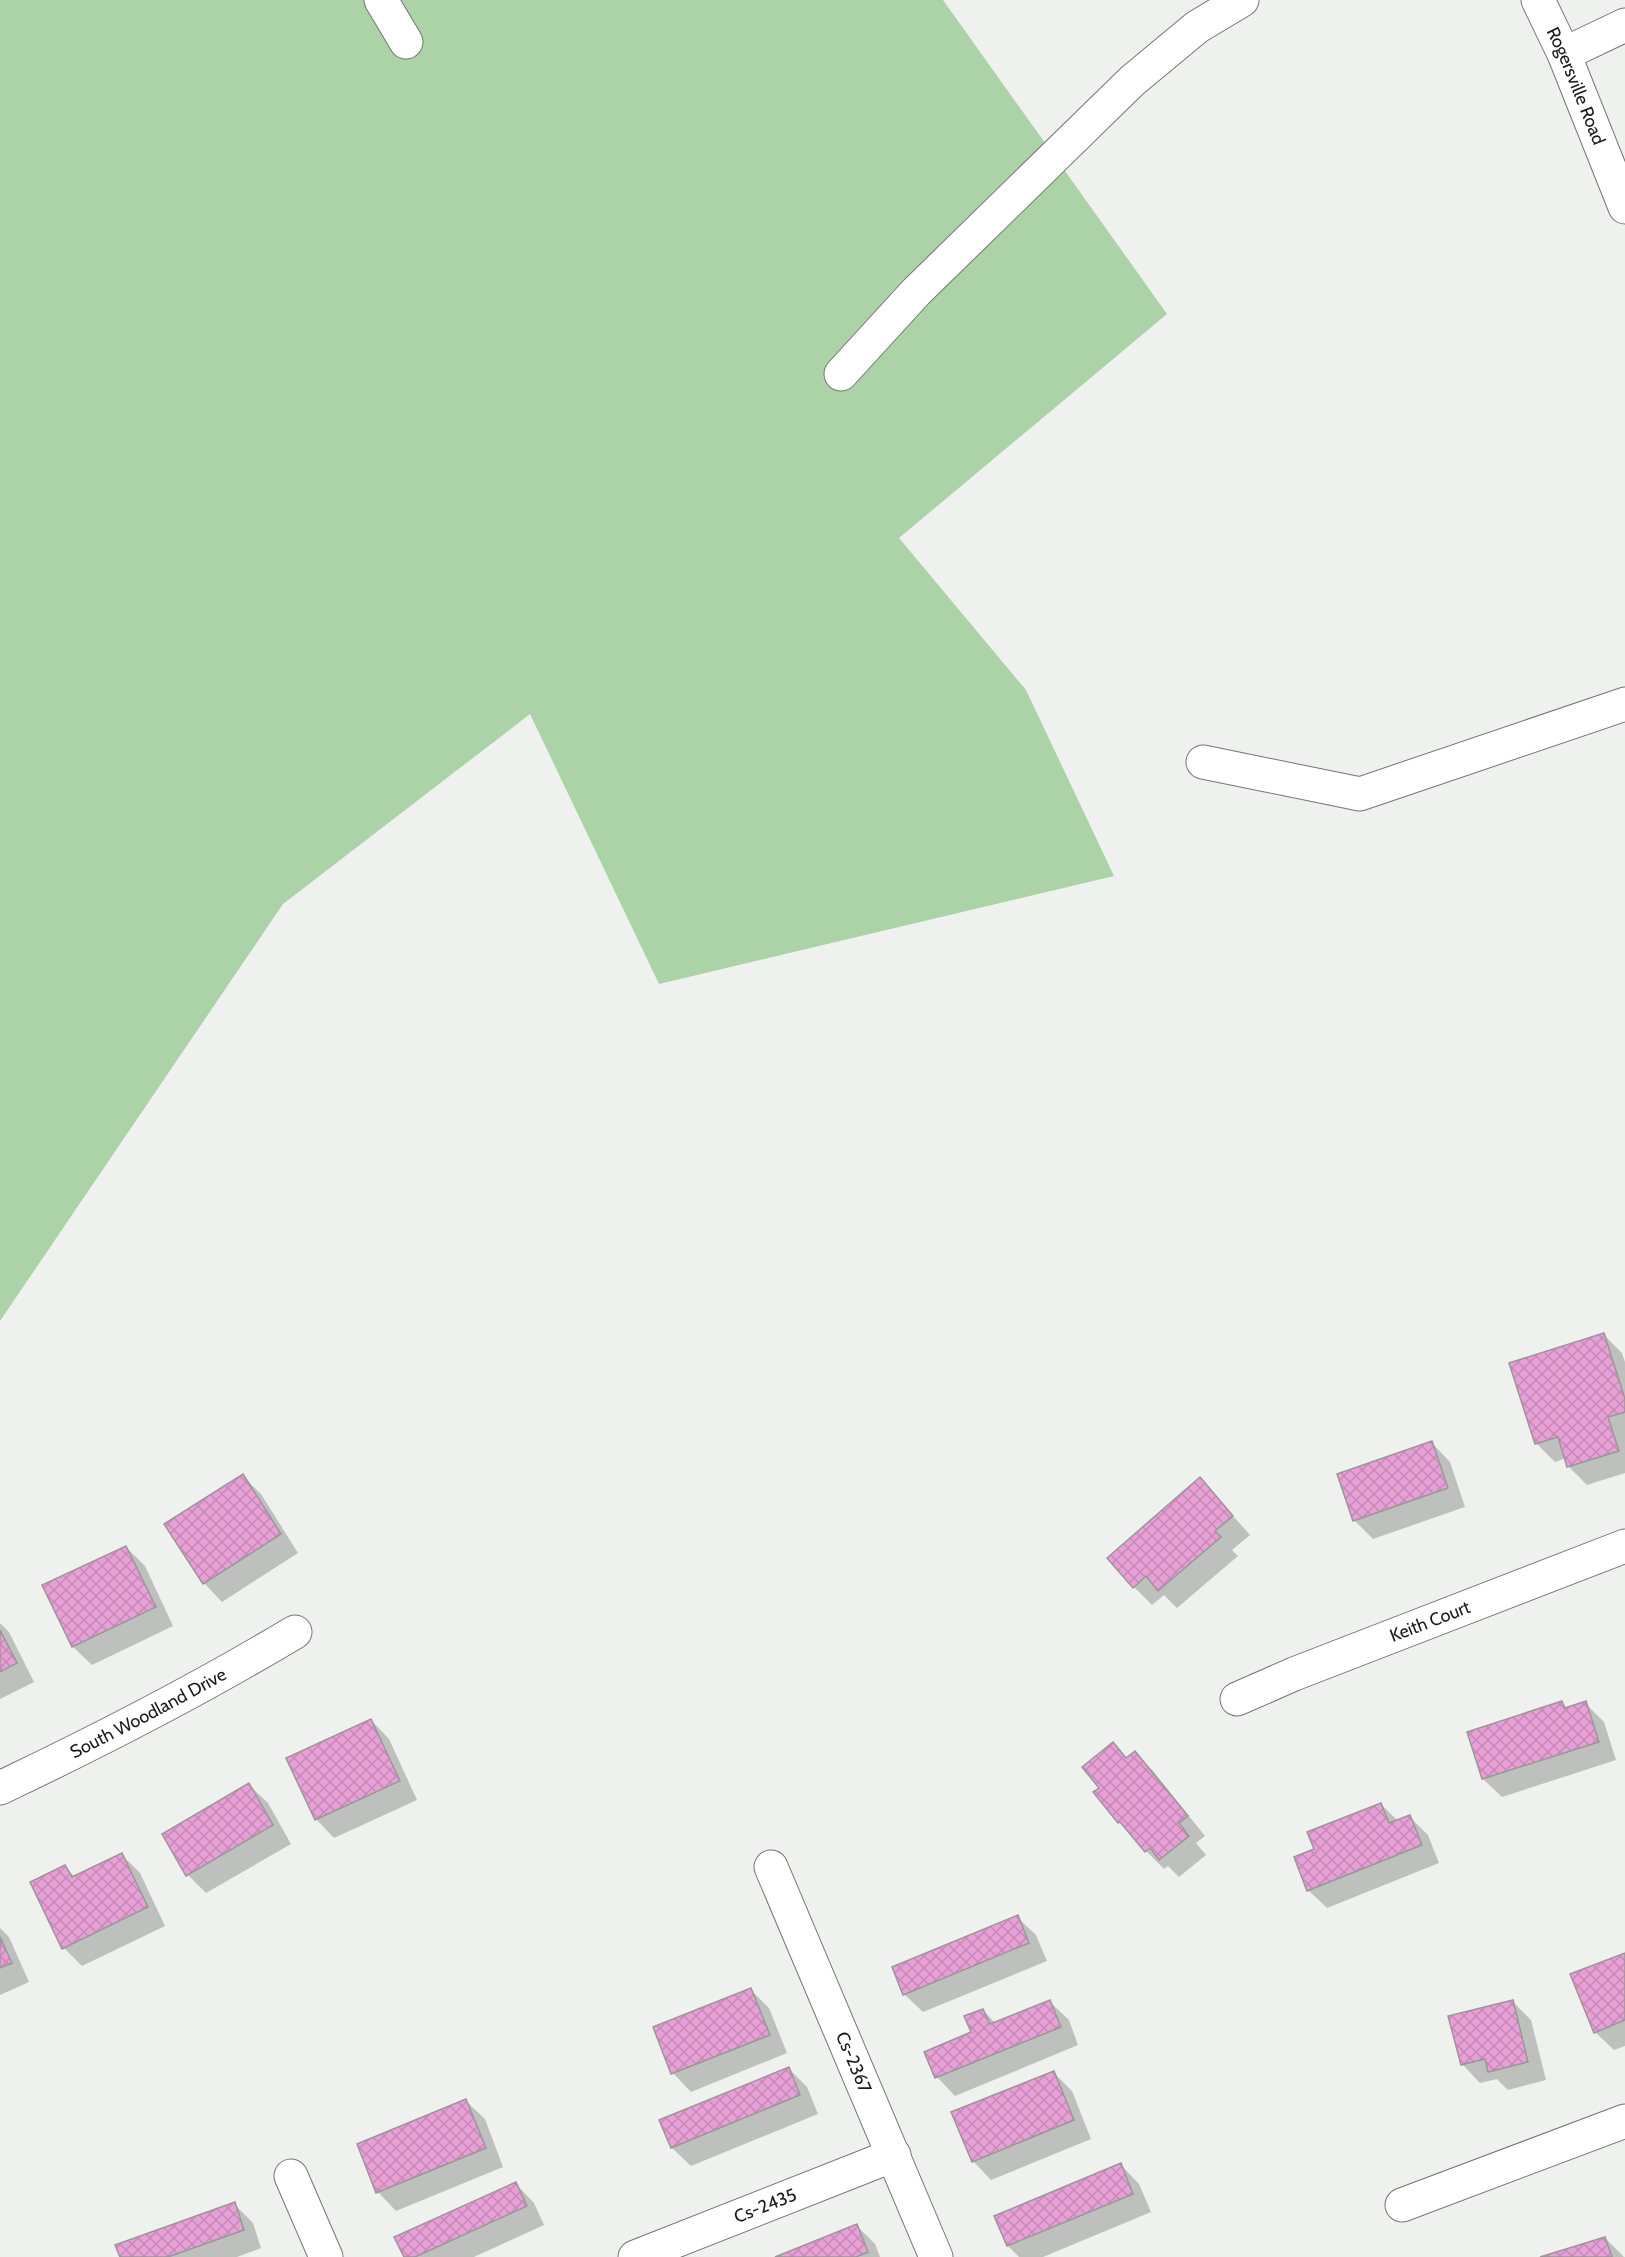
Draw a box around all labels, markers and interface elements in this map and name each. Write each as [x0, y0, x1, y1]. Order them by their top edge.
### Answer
street label: Rogersville Road [1542, 24, 1610, 148]
street label: Keith Court [1387, 1596, 1473, 1647]
street label: South Woodland Drive [66, 1663, 230, 1763]
street label: Cs-2367 [831, 2028, 876, 2096]
street label: Cs-2435 [731, 2184, 800, 2228]

